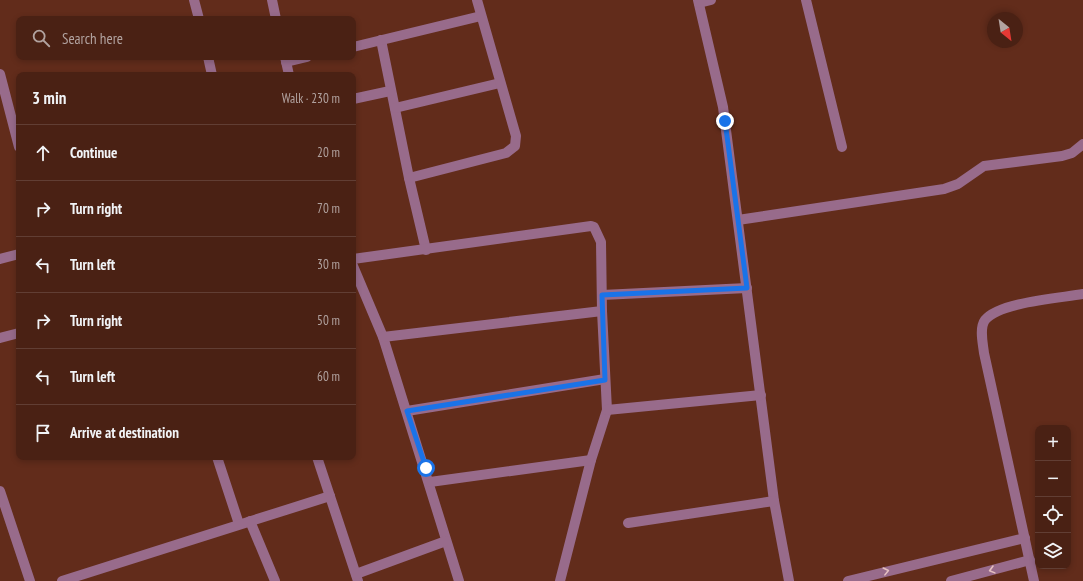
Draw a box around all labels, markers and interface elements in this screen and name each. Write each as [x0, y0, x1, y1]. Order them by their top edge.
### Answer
north arrow [987, 12, 1023, 48]
search box [16, 16, 356, 60]
icon: search [30, 27, 52, 49]
text: Search here [62, 29, 123, 48]
text: 3 min [32, 87, 66, 109]
text: Walk · 230 m [282, 90, 340, 107]
route end [716, 112, 734, 130]
icon: ahead [32, 142, 54, 164]
text: Continue [70, 143, 117, 162]
text: 20 m [317, 144, 340, 161]
icon: right [32, 198, 54, 220]
text: Turn right [70, 199, 122, 218]
text: 70 m [317, 200, 340, 217]
icon: left [32, 254, 54, 276]
text: Turn left [70, 255, 115, 274]
text: 30 m [317, 256, 340, 273]
icon: right [32, 310, 54, 332]
text: Turn right [70, 311, 122, 330]
text: 50 m [317, 312, 340, 329]
icon: left [32, 366, 54, 388]
text: Turn left [70, 367, 115, 386]
text: 60 m [317, 368, 340, 385]
icon: arrive [32, 422, 54, 444]
text: Arrive at destination [70, 423, 179, 442]
map controls [1035, 425, 1071, 569]
button: + [1035, 425, 1071, 461]
route start [417, 459, 435, 477]
button: − [1035, 461, 1071, 497]
button: locate [1035, 497, 1071, 533]
button: layers [1035, 533, 1071, 569]
one-way arrow [989, 565, 996, 574]
one-way arrow [882, 568, 889, 576]

